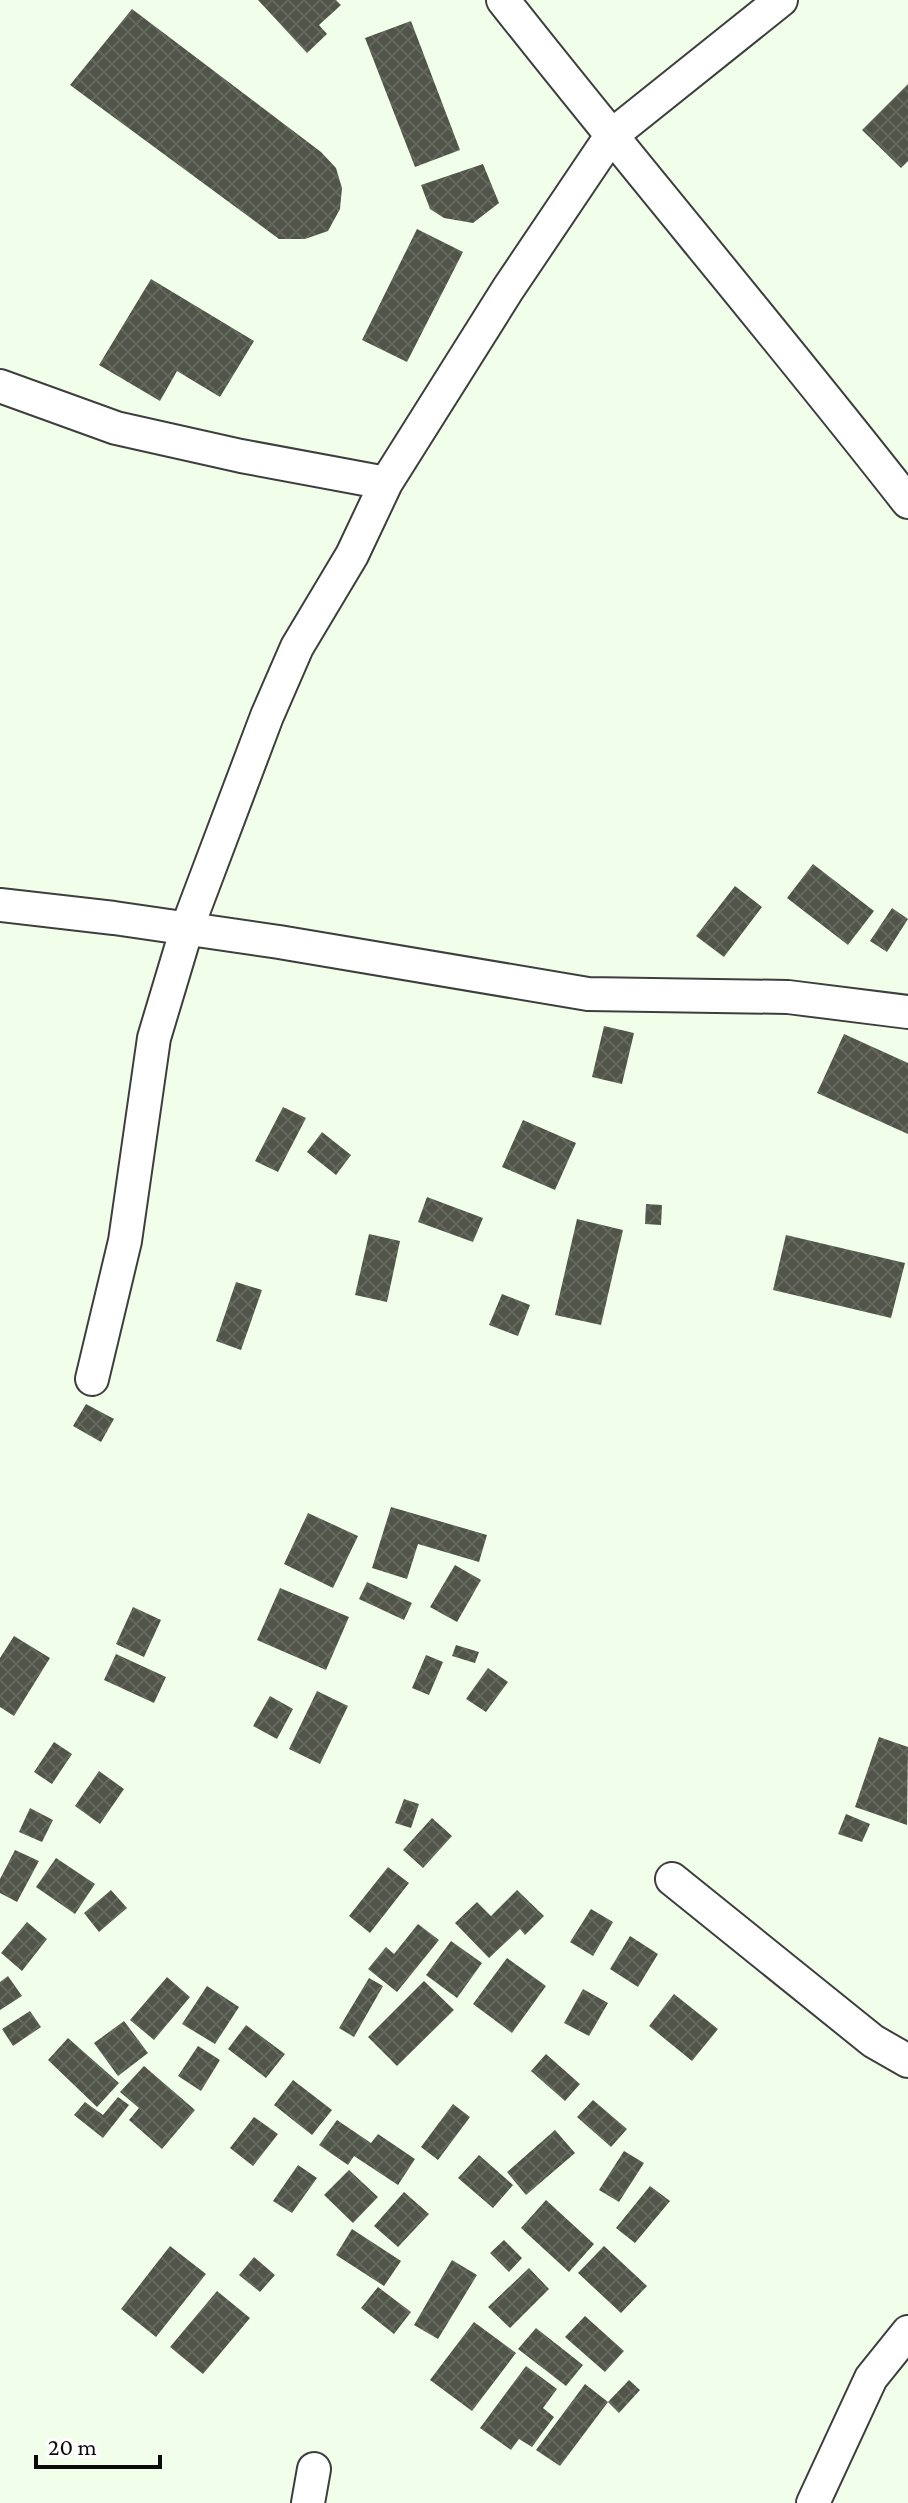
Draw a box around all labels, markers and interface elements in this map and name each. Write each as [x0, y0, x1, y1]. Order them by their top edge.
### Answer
scale bar [36, 2419, 160, 2469]
text: 20 m [48, 2433, 97, 2460]

